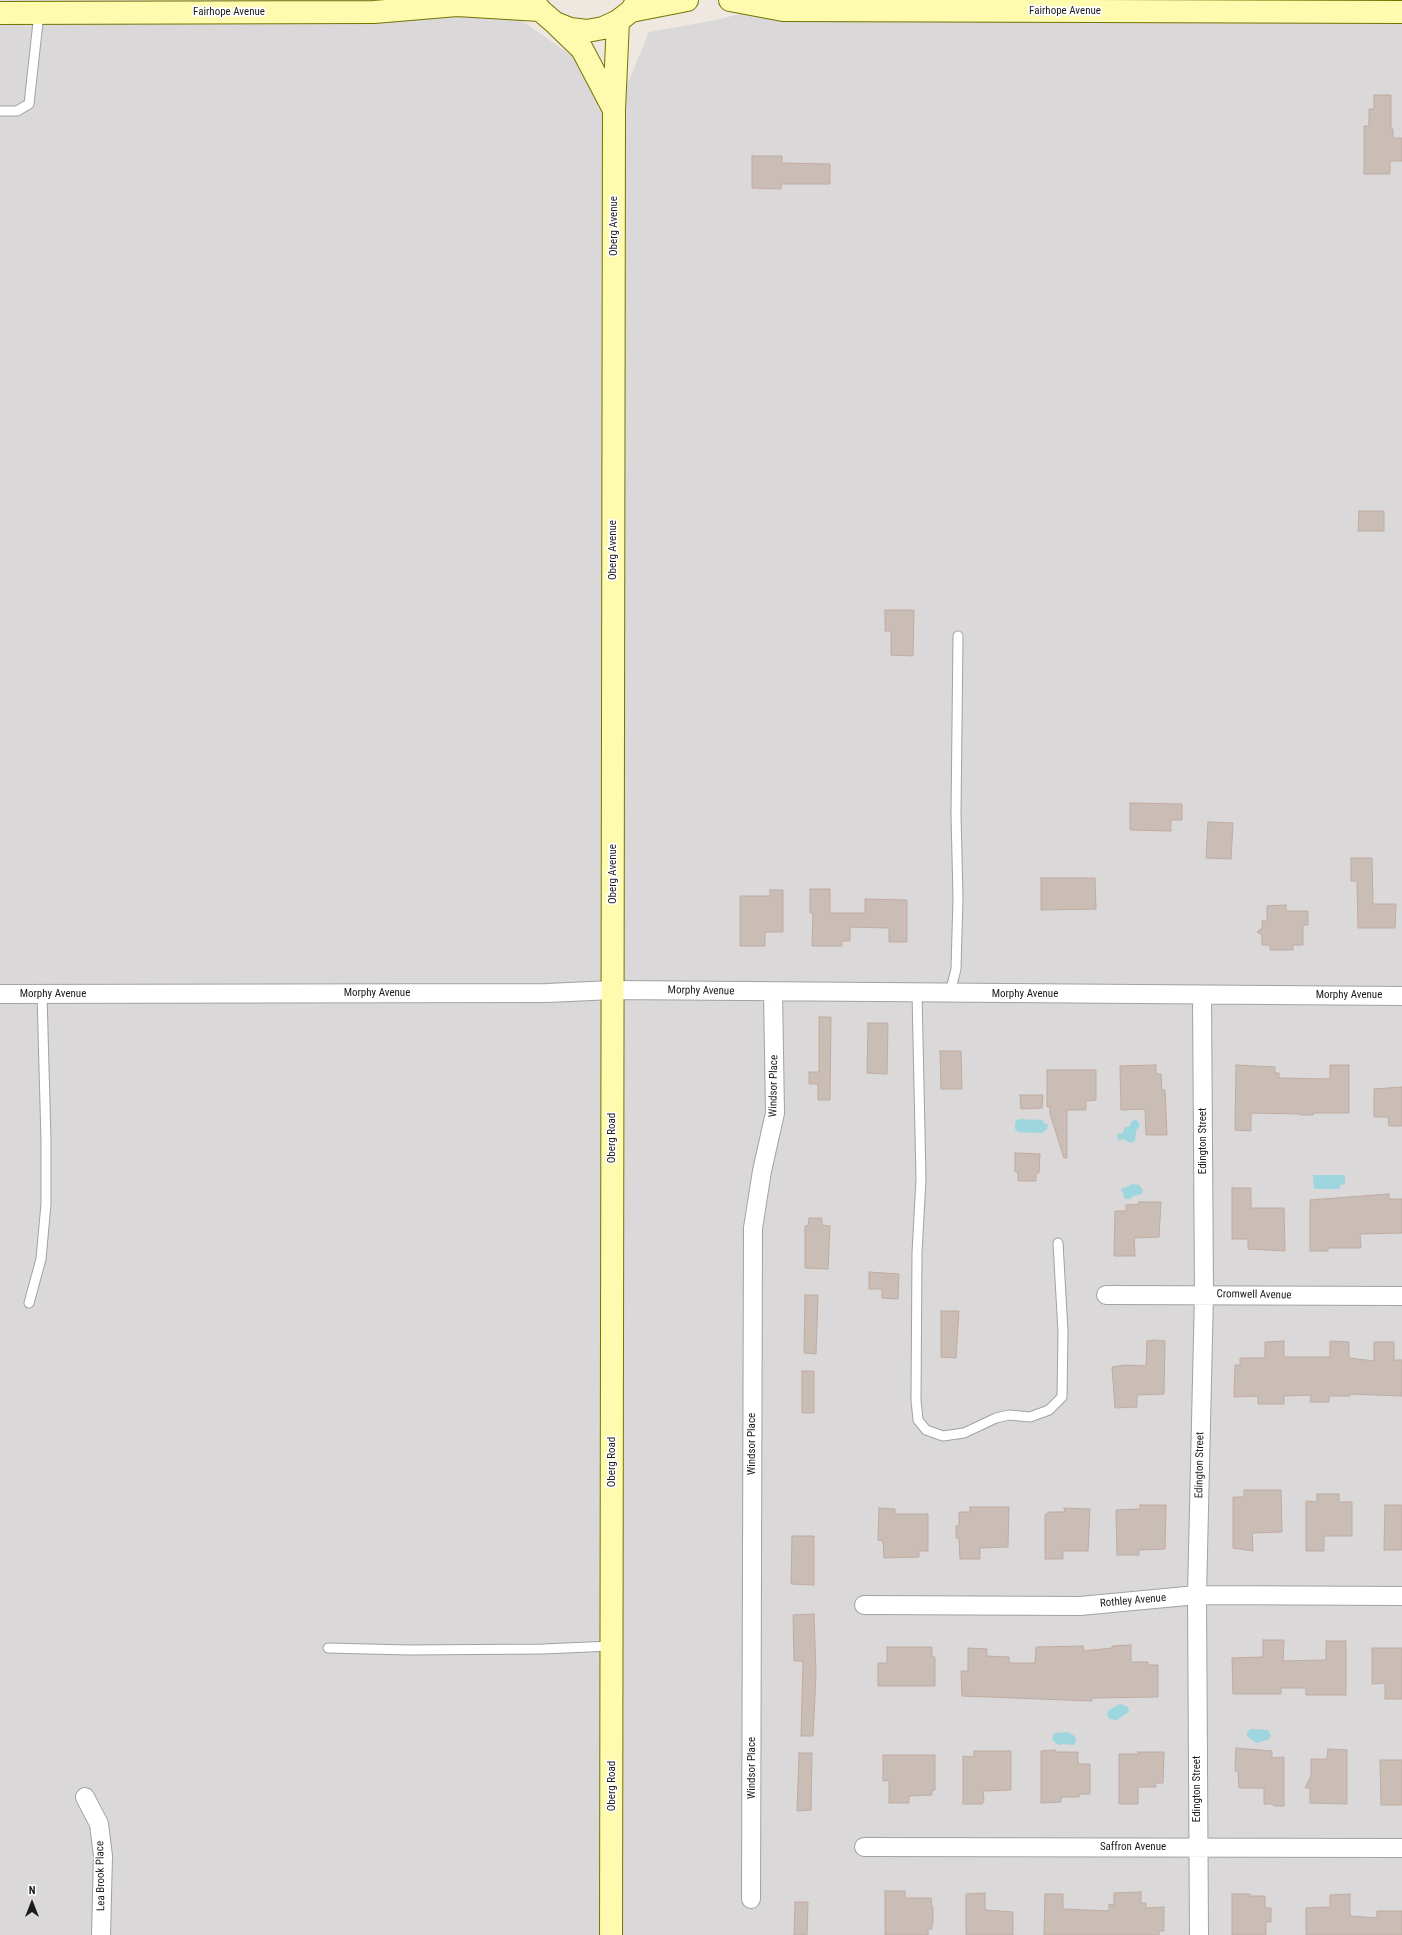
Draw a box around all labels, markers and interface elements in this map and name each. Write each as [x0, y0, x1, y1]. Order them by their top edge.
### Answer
street label: Fairhope Avenue [1029, 4, 1101, 18]
street label: Fairhope Avenue [193, 5, 265, 19]
street label: Oberg Avenue [607, 196, 621, 256]
street label: Oberg Avenue [606, 520, 620, 580]
street label: Oberg Avenue [606, 844, 620, 904]
street label: Morphy Avenue [668, 984, 734, 998]
street label: Morphy Avenue [344, 986, 410, 1000]
street label: Morphy Avenue [20, 987, 86, 1001]
street label: Morphy Avenue [992, 987, 1058, 1001]
street label: Morphy Avenue [1316, 988, 1382, 1002]
street label: Windsor Place [767, 1055, 781, 1117]
street label: Edington Street [1196, 1108, 1210, 1174]
street label: Oberg Road [605, 1113, 619, 1163]
street label: Cromwell Avenue [1216, 1288, 1292, 1302]
street label: Windsor Place [745, 1413, 759, 1475]
street label: Edington Street [1193, 1432, 1207, 1498]
street label: Oberg Road [605, 1437, 619, 1487]
street label: Rothley Avenue [1099, 1592, 1167, 1610]
street label: Windsor Place [745, 1737, 759, 1799]
street label: Edington Street [1190, 1756, 1204, 1822]
street label: Oberg Road [605, 1761, 619, 1811]
street label: Saffron Avenue [1100, 1840, 1166, 1854]
street label: Lea Brook Place [94, 1841, 108, 1911]
north arrow [12, 1883, 52, 1923]
text: N [29, 1884, 35, 1897]

